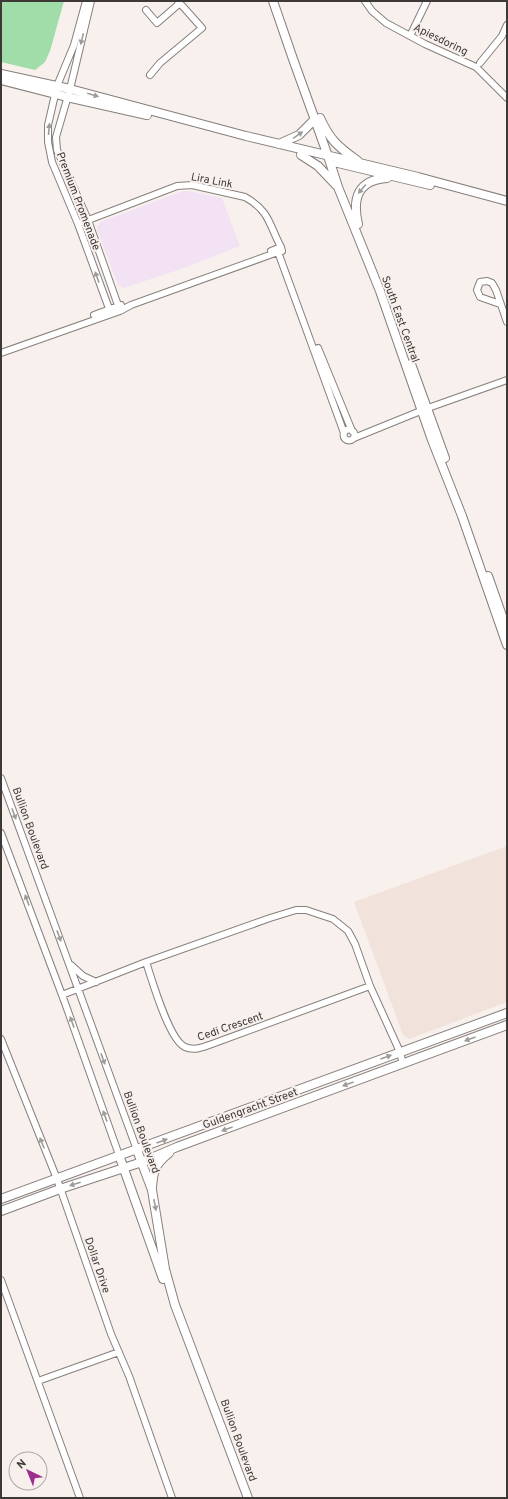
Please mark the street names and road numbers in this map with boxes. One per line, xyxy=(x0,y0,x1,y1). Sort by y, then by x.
street label: Apiesdoring xyxy=(411,21,470,59)
street label: Premium Promenade xyxy=(53,150,103,253)
street label: Lira Link xyxy=(190,170,234,192)
street label: South East Central xyxy=(378,274,422,365)
street label: Bullion Boulevard xyxy=(9,785,51,871)
street label: Cedi Crescent xyxy=(196,1009,265,1045)
street label: Guldengracht Street xyxy=(201,1085,300,1133)
street label: Bullion Boulevard xyxy=(120,1089,162,1175)
street label: Dollar Drive xyxy=(81,1236,113,1295)
street label: Bullion Boulevard xyxy=(217,1397,259,1483)

